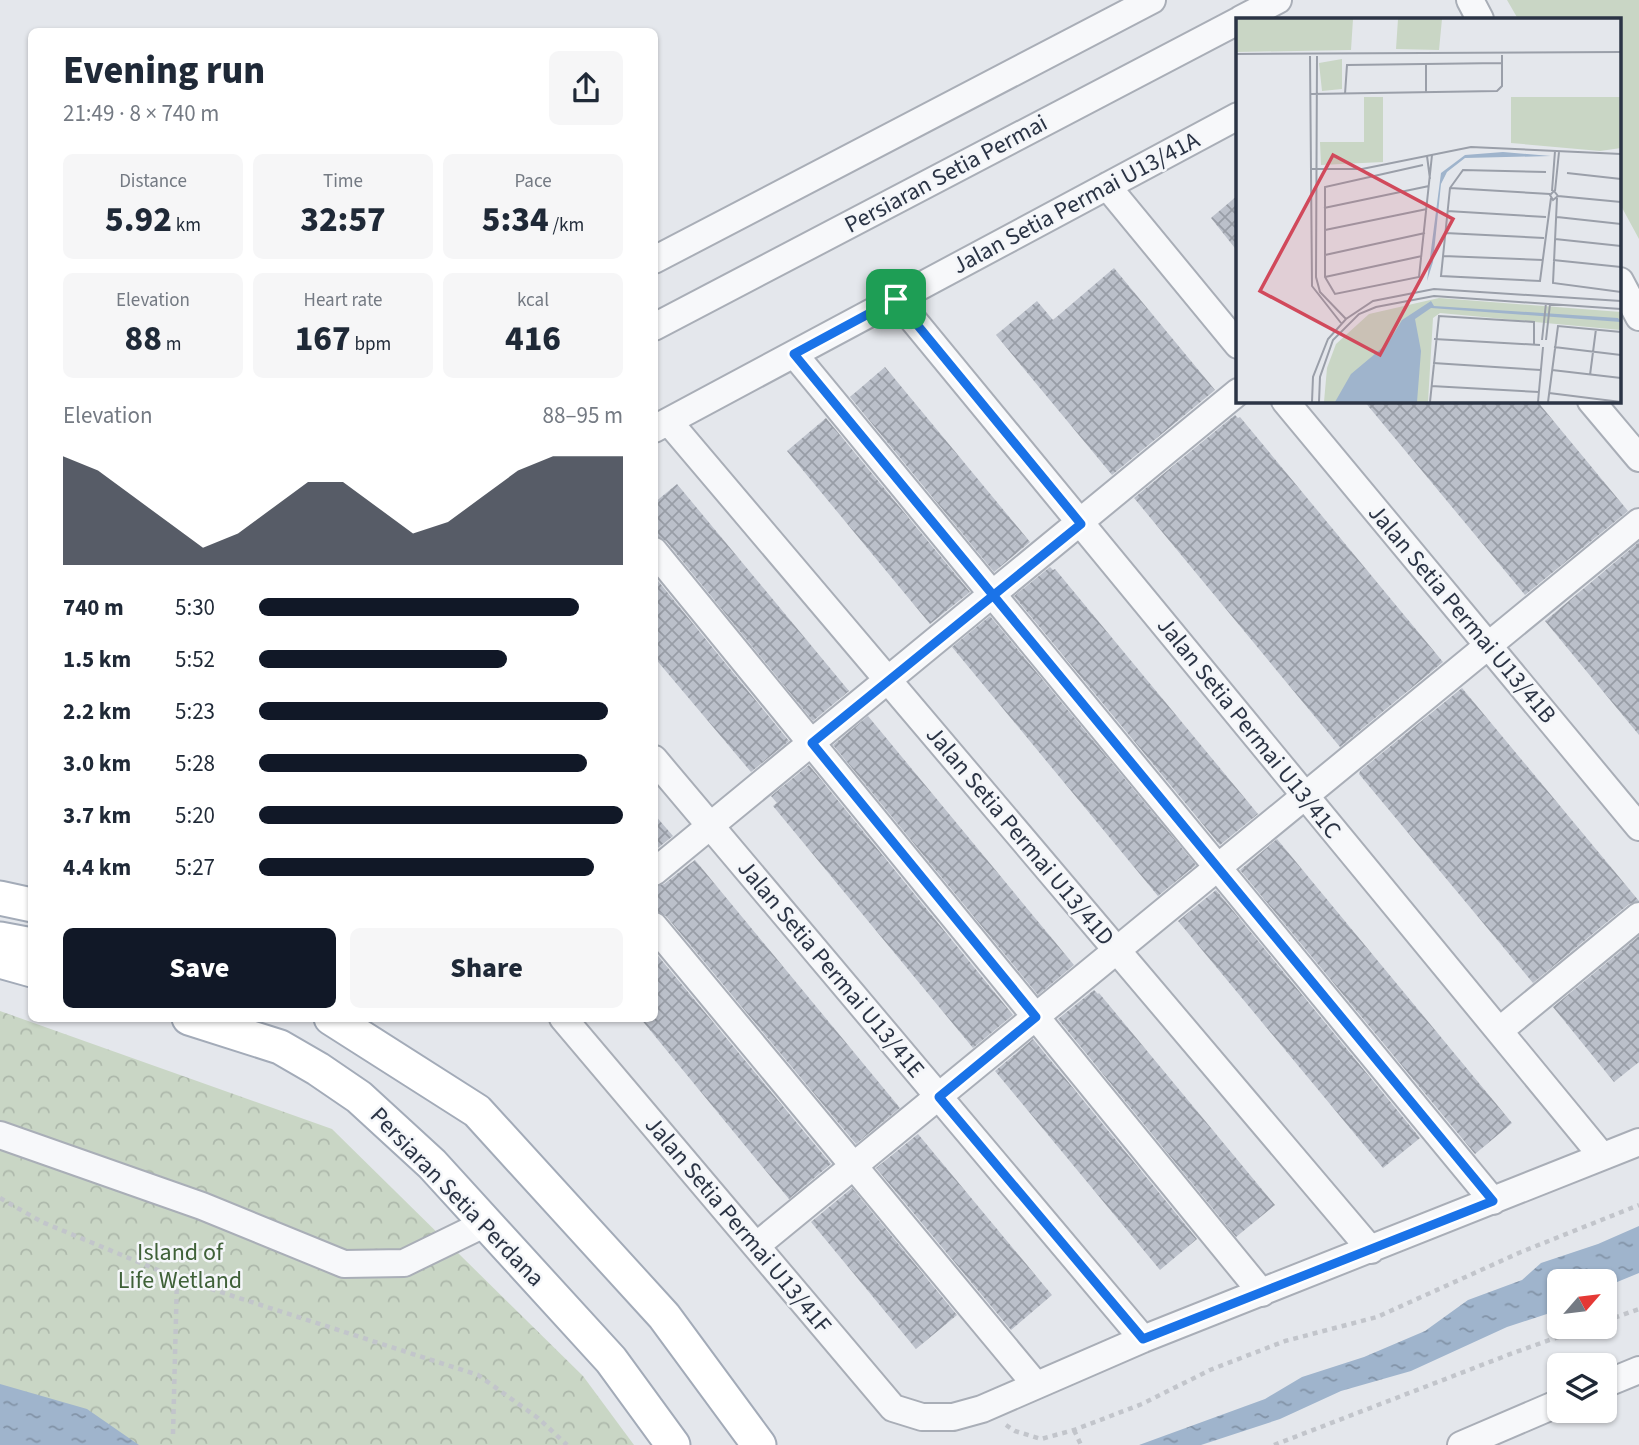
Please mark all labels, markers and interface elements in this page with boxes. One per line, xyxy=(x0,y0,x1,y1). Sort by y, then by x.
inset map xyxy=(1236,18,1622,402)
text: Evening run xyxy=(63,44,265,98)
button: share xyxy=(549,51,623,125)
text: 21:49 · 8 × 740 m xyxy=(63,97,219,130)
street label: Persiaran Setia Permai xyxy=(838,106,1054,242)
street label: Jalan Setia Permai U13/41A xyxy=(946,123,1206,283)
text: Distance xyxy=(119,168,187,195)
text: Time xyxy=(323,168,363,195)
text: Pace xyxy=(514,168,552,195)
text: 5.92 xyxy=(105,195,172,245)
text: 32:57 xyxy=(300,195,386,245)
text: 5:34 xyxy=(482,195,549,245)
text: km xyxy=(172,212,201,239)
text: /km xyxy=(549,212,584,239)
pin xyxy=(866,269,926,329)
icon: arrive xyxy=(877,280,915,318)
text: Elevation xyxy=(116,287,190,314)
text: Heart rate xyxy=(304,287,383,314)
text: kcal xyxy=(517,287,549,314)
text: 88 xyxy=(125,314,162,364)
text: 167 xyxy=(295,314,351,364)
text: 416 xyxy=(505,314,561,364)
text: m xyxy=(162,331,181,358)
text: bpm xyxy=(351,331,391,358)
text: Elevation xyxy=(63,399,153,432)
text: 88–95 m xyxy=(543,399,623,432)
street label: Jalan Setia Permai U13/41B xyxy=(1360,497,1564,731)
text: 740 m xyxy=(63,591,124,624)
text: 5:30 xyxy=(175,591,215,624)
street label: Jalan Setia Permai U13/41C xyxy=(1148,610,1350,846)
text: 1.5 km xyxy=(63,643,131,676)
text: 5:52 xyxy=(175,643,215,676)
text: 2.2 km xyxy=(63,695,131,728)
text: 5:23 xyxy=(175,695,215,728)
street label: Jalan Setia Permai U13/41D xyxy=(917,718,1123,954)
text: 3.0 km xyxy=(63,747,131,780)
text: 5:28 xyxy=(175,747,215,780)
text: 3.7 km xyxy=(63,799,131,832)
text: 5:20 xyxy=(175,799,215,832)
text: 4.4 km xyxy=(63,851,131,884)
text: 5:27 xyxy=(175,851,215,884)
street label: Jalan Setia Permai U13/41E xyxy=(729,852,933,1086)
button: Save xyxy=(63,928,336,1008)
button: Share xyxy=(350,928,623,1008)
street label: Persiaran Setia Perdana xyxy=(362,1099,552,1295)
street label: Jalan Setia Permai U13/41F xyxy=(636,1109,840,1341)
park label: Island of Life Wetland xyxy=(118,1235,242,1298)
north arrow xyxy=(1547,1269,1617,1339)
map controls xyxy=(1547,1269,1617,1423)
button: layers xyxy=(1547,1353,1617,1423)

